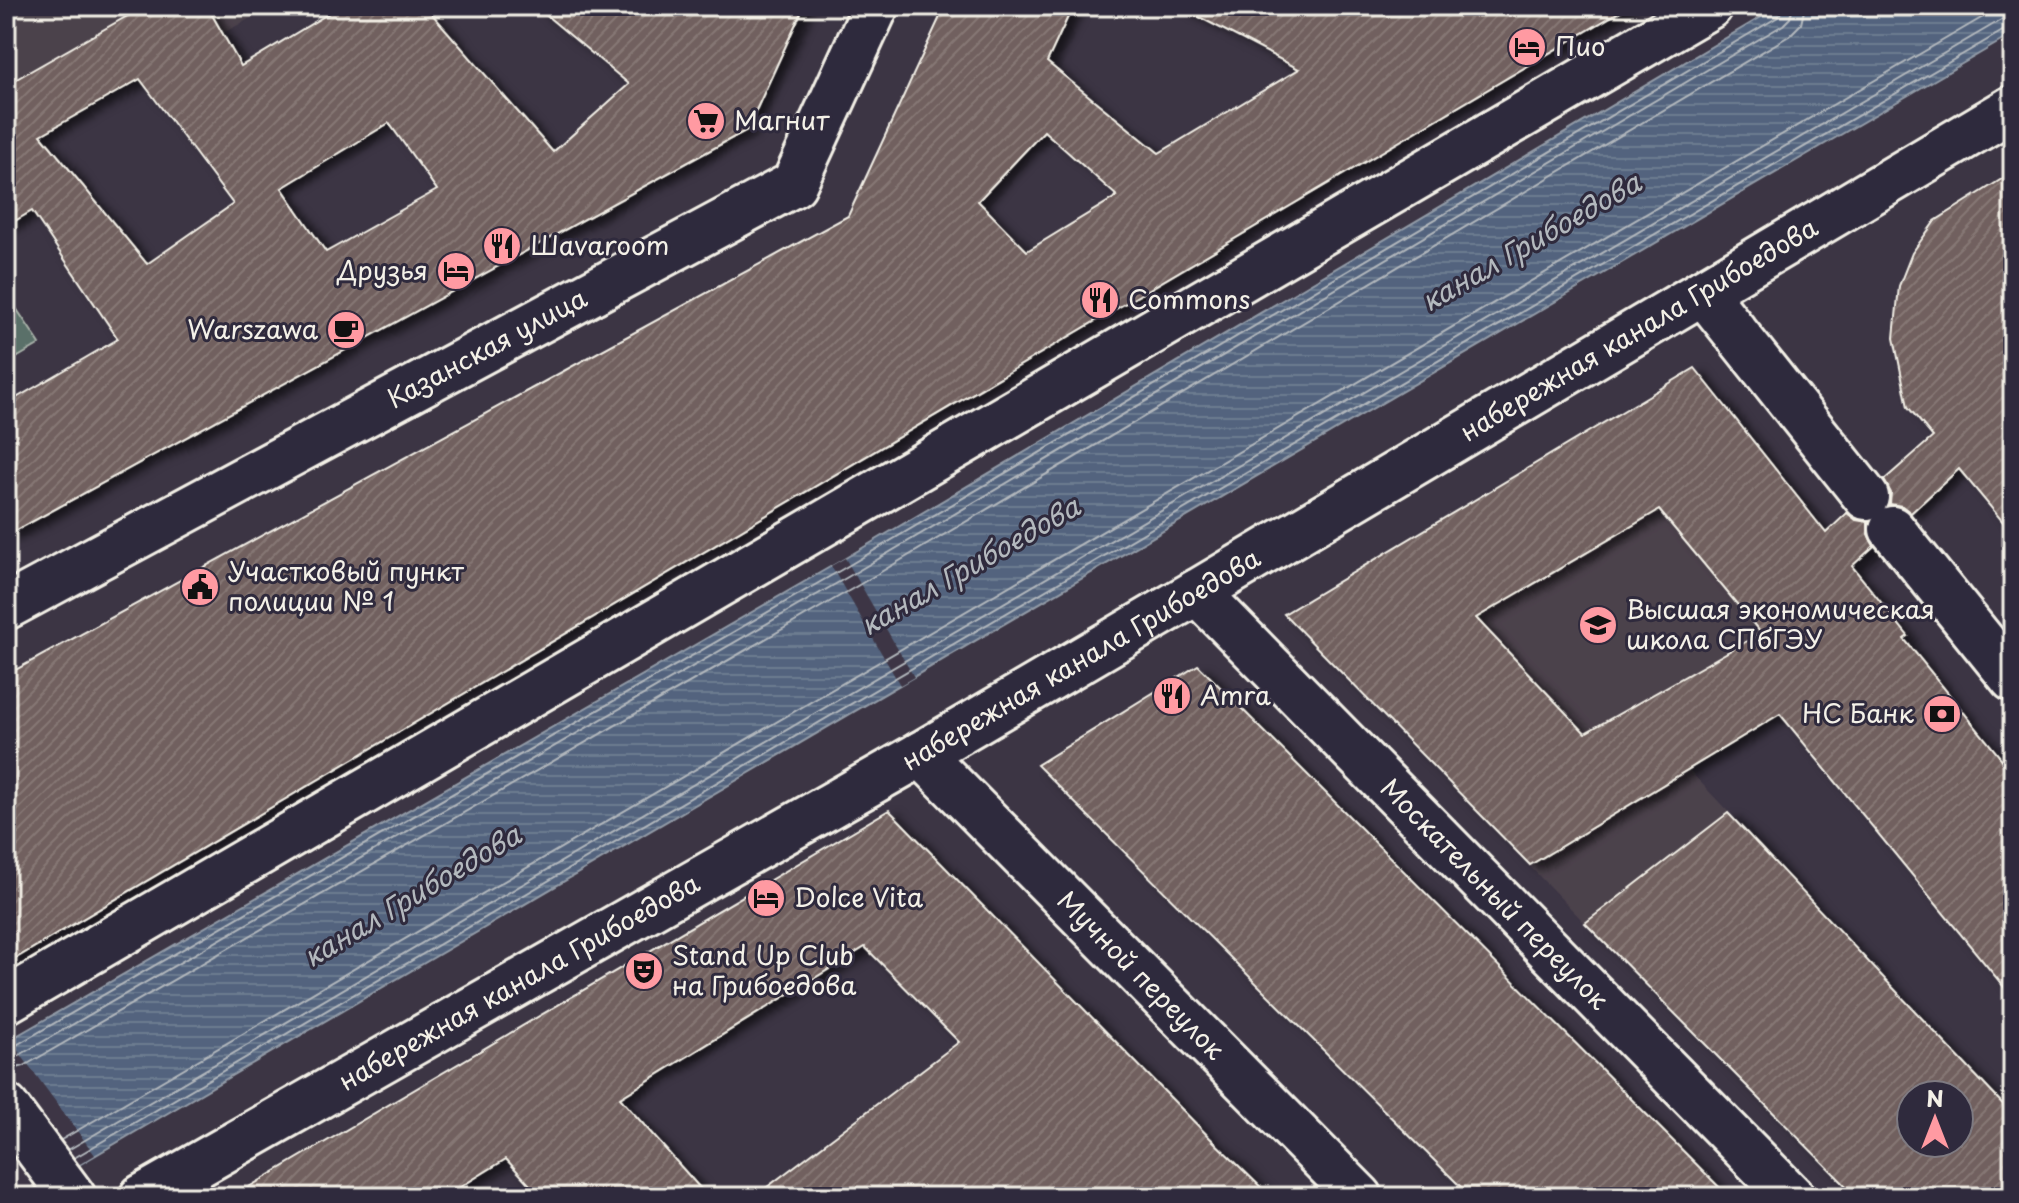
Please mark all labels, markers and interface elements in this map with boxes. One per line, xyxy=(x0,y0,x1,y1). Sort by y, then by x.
hotel icon: Пио xyxy=(1506,26,1548,68)
place label: Пио xyxy=(1555,26,1606,65)
supermarket icon: Магнит xyxy=(685,100,727,142)
place label: Магнит xyxy=(734,100,830,139)
water label: канал Грибоедова xyxy=(1412,160,1649,321)
street label: набережная канала Грибоедова xyxy=(1452,207,1825,450)
restaurant icon: Шavaroom xyxy=(481,225,523,267)
place label: Шavaroom xyxy=(530,225,669,264)
place label: Друзья xyxy=(336,250,428,289)
hotel icon: Друзья xyxy=(435,250,477,292)
street label: Казанская улица xyxy=(379,277,594,417)
restaurant icon: Commons xyxy=(1079,279,1121,321)
place label: Commons xyxy=(1128,279,1250,318)
place label: Warszawa xyxy=(187,309,319,348)
cafe icon: Warszawa xyxy=(325,309,367,351)
water label: канал Грибоедова xyxy=(851,484,1088,645)
street label: набережная канала Грибоедова xyxy=(894,537,1268,779)
place label: Участковый пункт полиции № 1 xyxy=(228,551,464,620)
public building icon: Участковый пункт полиции № 1 xyxy=(179,566,221,608)
place label: Высшая экономическая школа СПбГЭУ xyxy=(1626,589,1935,658)
school or university icon: Высшая экономическая школа СПбГЭУ xyxy=(1577,604,1619,646)
restaurant icon: Amra xyxy=(1151,675,1193,717)
place label: Amra xyxy=(1200,675,1271,714)
place label: НС Банк xyxy=(1802,693,1915,732)
bank icon: НС Банк xyxy=(1921,693,1963,735)
street label: Москательный переулок xyxy=(1372,769,1619,1018)
water label: канал Грибоедова xyxy=(294,812,529,977)
street label: набережная канала Грибоедова xyxy=(331,862,707,1099)
hotel icon: Dolce Vita xyxy=(745,877,787,919)
place label: Dolce Vita xyxy=(794,877,924,916)
street label: Мучной переулок xyxy=(1049,881,1235,1068)
place label: Stand Up Club на Грибоедова xyxy=(672,935,857,1004)
theatre icon: Stand Up Club на Грибоедова xyxy=(623,950,665,992)
north arrow xyxy=(1895,1079,1975,1159)
text: N xyxy=(1926,1081,1944,1114)

